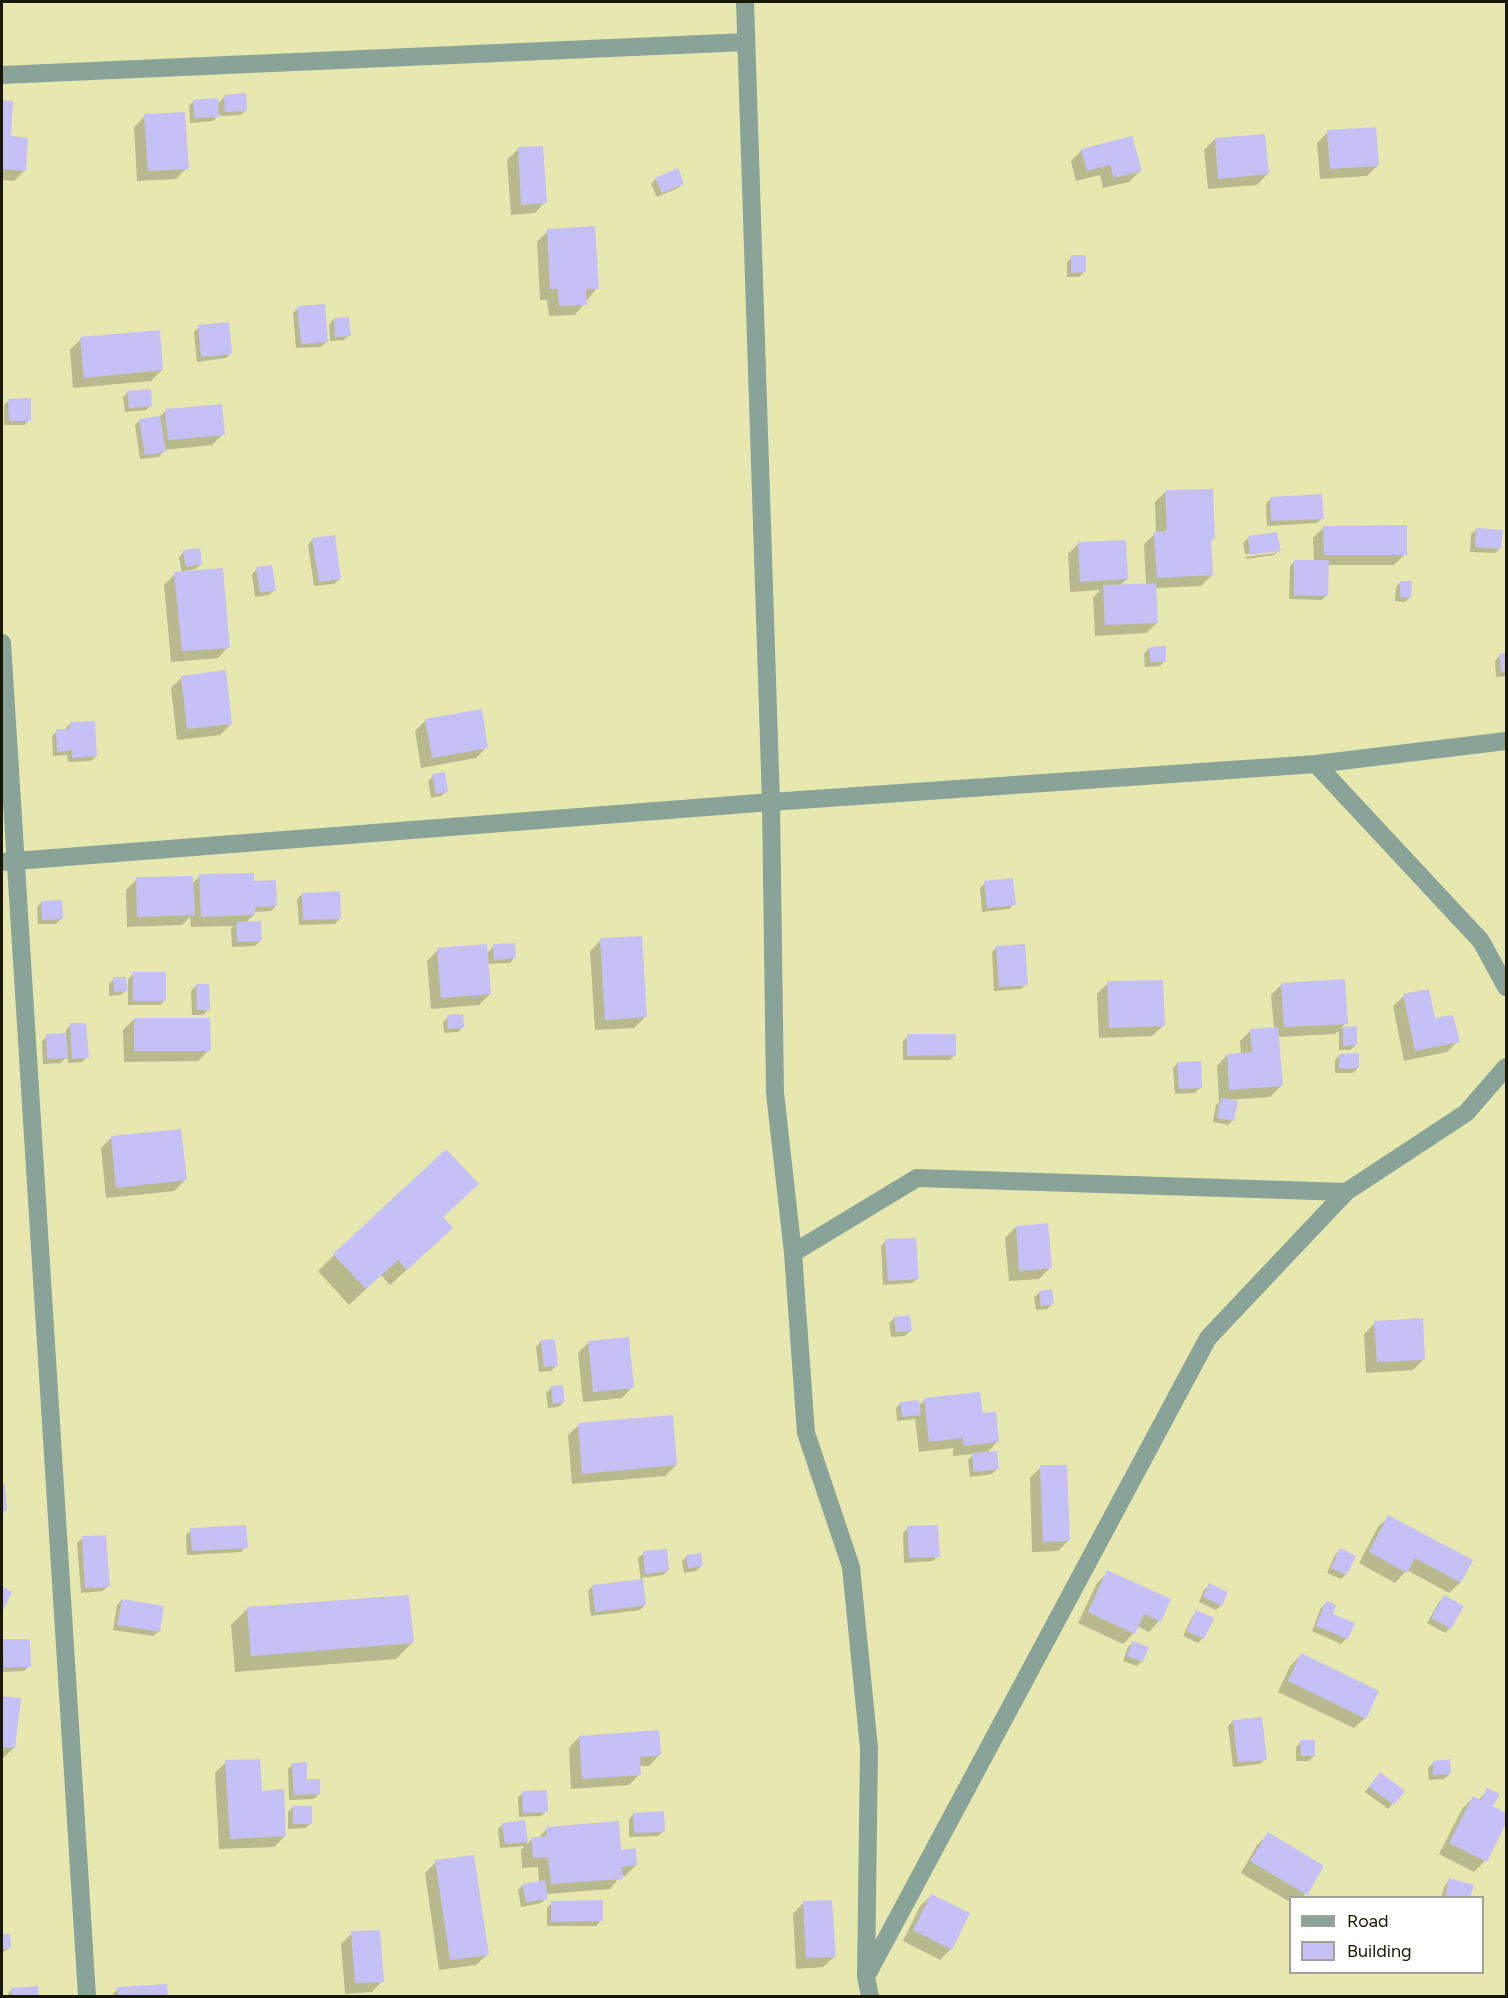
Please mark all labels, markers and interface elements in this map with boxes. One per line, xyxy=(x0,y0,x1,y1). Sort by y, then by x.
legend xyxy=(1289,1896,1484,1974)
text: Road xyxy=(1347,1910,1388,1932)
text: Building xyxy=(1347,1940,1412,1962)

